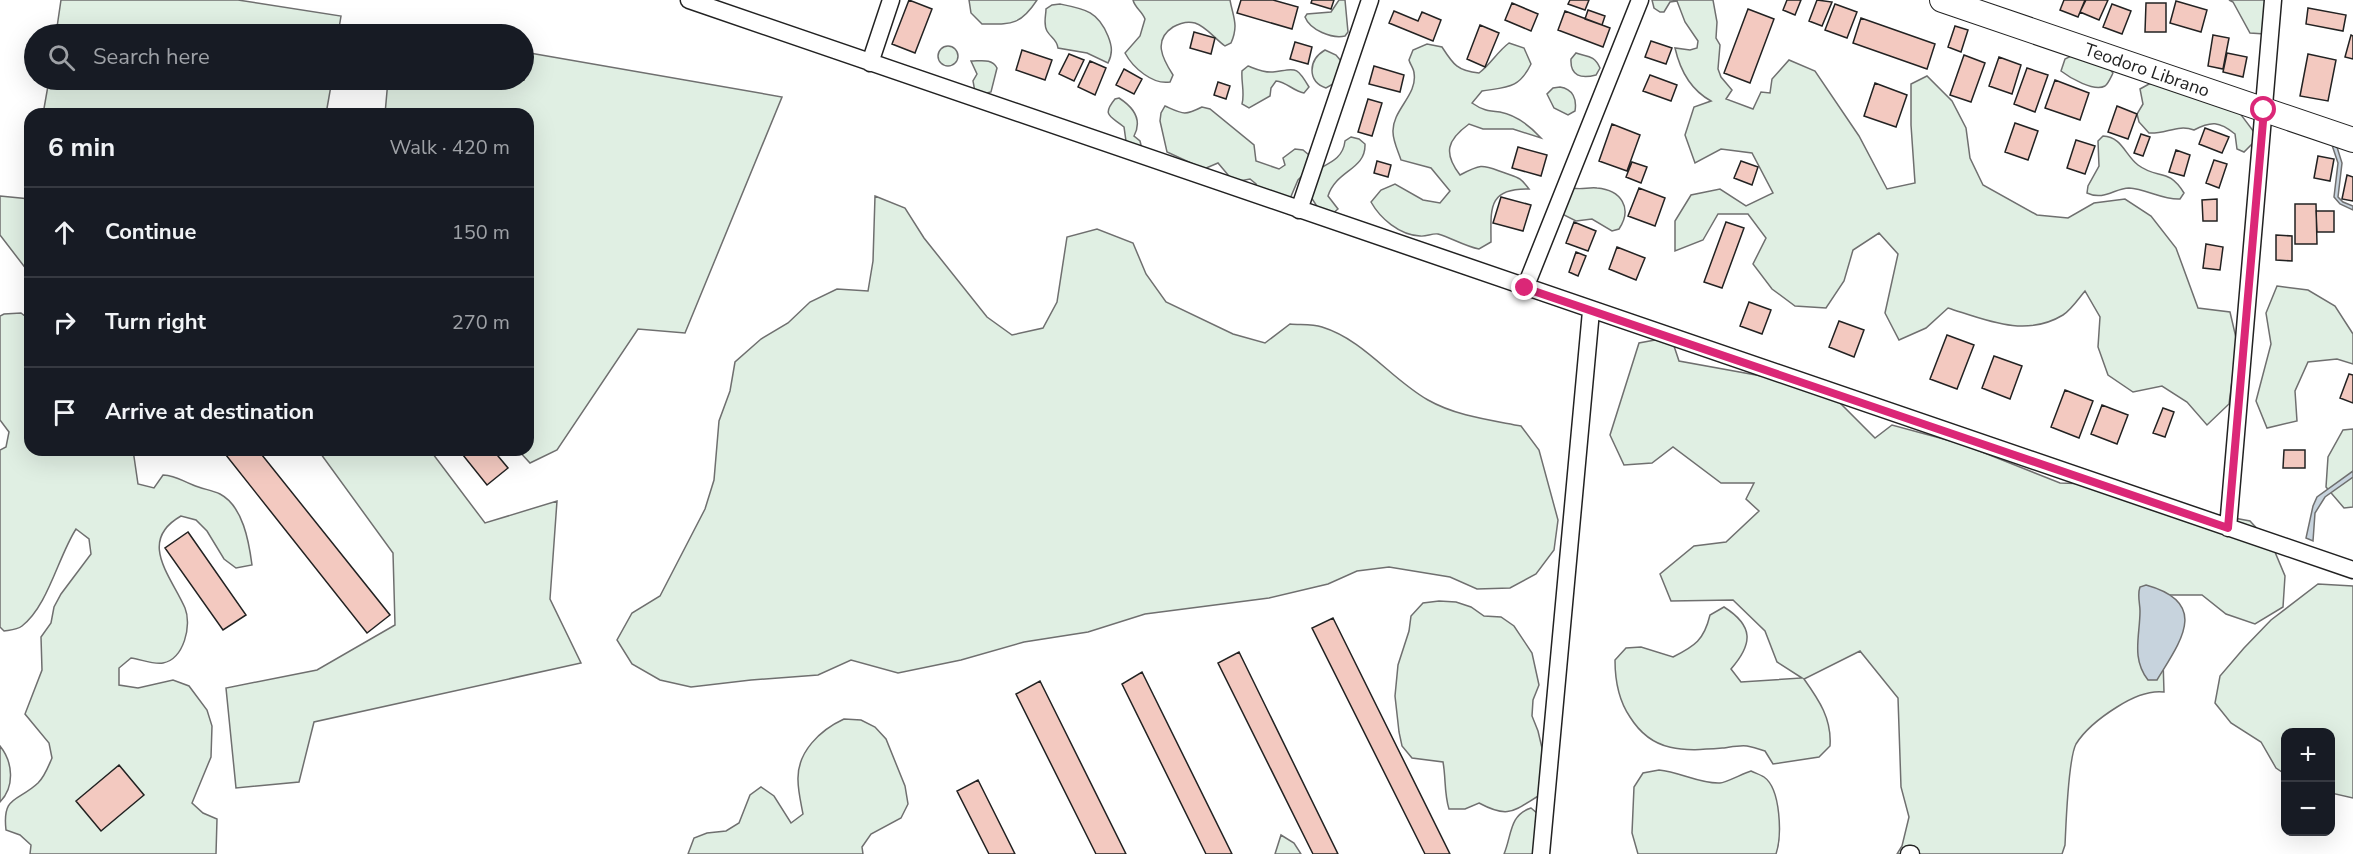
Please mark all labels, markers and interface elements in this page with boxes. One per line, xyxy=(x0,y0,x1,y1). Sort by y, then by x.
search box xyxy=(24,24,534,90)
street label: Teodoro Librano xyxy=(2081,37,2213,103)
icon: search xyxy=(45,41,78,74)
text: Search here xyxy=(93,42,210,72)
route start xyxy=(2250,96,2276,122)
text: 6 min xyxy=(48,130,115,165)
text: Walk · 420 m xyxy=(390,134,510,161)
icon: ahead xyxy=(48,216,81,249)
text: Continue xyxy=(105,217,196,247)
text: 150 m xyxy=(452,219,510,246)
route end xyxy=(1511,274,1537,300)
icon: right xyxy=(48,306,81,339)
text: Turn right xyxy=(105,307,206,337)
text: 270 m xyxy=(452,309,510,336)
icon: arrive xyxy=(48,396,81,429)
text: Arrive at destination xyxy=(105,397,314,427)
map controls xyxy=(2281,728,2335,836)
button: + xyxy=(2281,728,2335,782)
button: − xyxy=(2281,782,2335,836)

